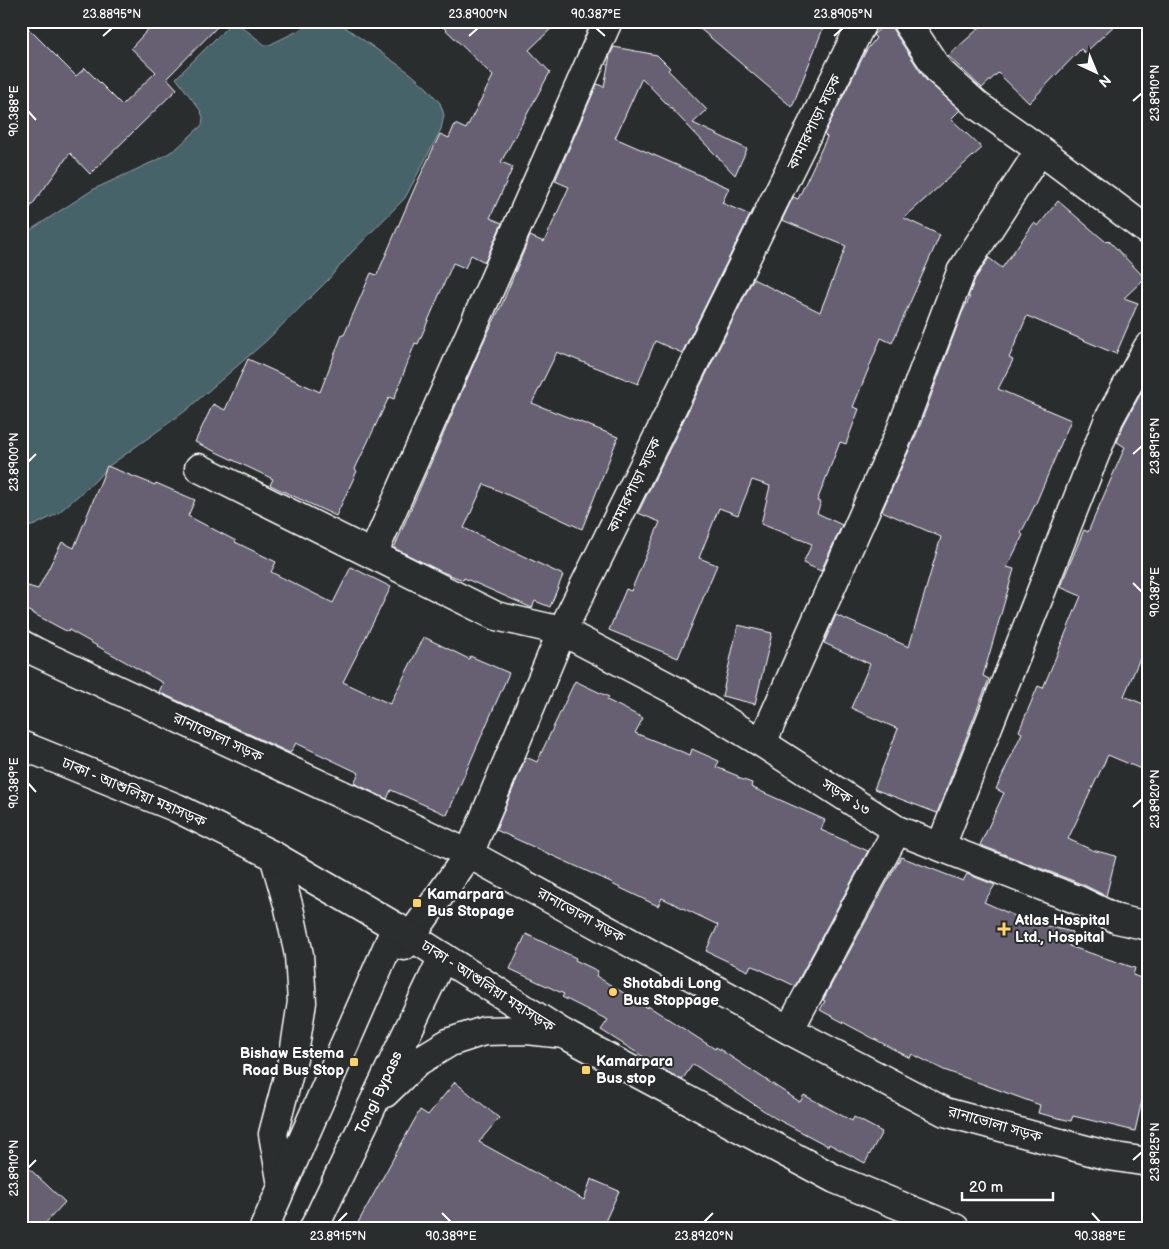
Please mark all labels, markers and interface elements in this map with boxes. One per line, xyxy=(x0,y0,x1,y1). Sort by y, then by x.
text: 23.8895°N xyxy=(83,7,141,22)
text: 23.8900°N xyxy=(448,7,508,22)
text: 90.387°E xyxy=(571,7,621,22)
text: 23.8905°N xyxy=(814,7,872,22)
north arrow xyxy=(1072,48,1122,98)
text: 23.8910°N xyxy=(1148,65,1163,121)
street label: কামারপাড়া সড়ক xyxy=(783,71,846,174)
text: N xyxy=(1095,71,1114,91)
text: 90.388°E xyxy=(7,85,22,137)
text: 23.8915°N xyxy=(1148,418,1163,474)
text: 23.8900°N xyxy=(7,432,22,492)
street label: কামারপাড়া সড়ক xyxy=(603,434,666,537)
text: 90.387°E xyxy=(1148,567,1163,617)
street label: রানাভোলা সড়ক xyxy=(169,708,267,767)
street label: ঢাকা - আশুলিয়া মহাসড়ক xyxy=(58,753,210,832)
text: 90.389°E xyxy=(7,757,22,809)
text: 23.8920°N xyxy=(1148,769,1163,829)
street label: সড়ক ১৩ xyxy=(817,774,874,820)
street label: রানাভোলা সড়ক xyxy=(533,883,629,948)
place label: Kamarpara Bus Stopage xyxy=(427,885,515,921)
marker: Kamarpara Bus Stopage xyxy=(411,897,423,909)
place label: Atlas Hospital Ltd., Hospital xyxy=(1014,911,1110,947)
marker: Atlas Hospital Ltd., Hospital xyxy=(997,922,1011,936)
street label: ঢাকা - আশুলিয়া মহাসড়ক xyxy=(417,936,559,1037)
place label: Shotabdi Long Bus Stoppage xyxy=(623,974,721,1010)
marker: Shotabdi Long Bus Stoppage xyxy=(607,986,619,998)
place label: Bishaw Estema Road Bus Stop xyxy=(240,1044,344,1080)
street label: Tongi Bypass xyxy=(351,1048,407,1137)
place label: Kamarpara Bus stop xyxy=(596,1052,673,1088)
marker: Bishaw Estema Road Bus Stop xyxy=(348,1056,360,1068)
marker: Kamarpara Bus stop xyxy=(580,1064,592,1076)
street label: রানাভোলা সড়ক xyxy=(945,1102,1045,1147)
text: 23.8925°N xyxy=(1148,1123,1163,1181)
text: 23.8910°N xyxy=(7,1140,22,1196)
scale bar xyxy=(962,1169,1053,1201)
text: 20 m xyxy=(969,1178,1003,1197)
text: 23.8915°N xyxy=(310,1229,366,1244)
text: 90.389°E xyxy=(425,1229,477,1244)
text: 23.8920°N xyxy=(674,1229,734,1244)
text: 90.388°E xyxy=(1074,1229,1126,1244)

